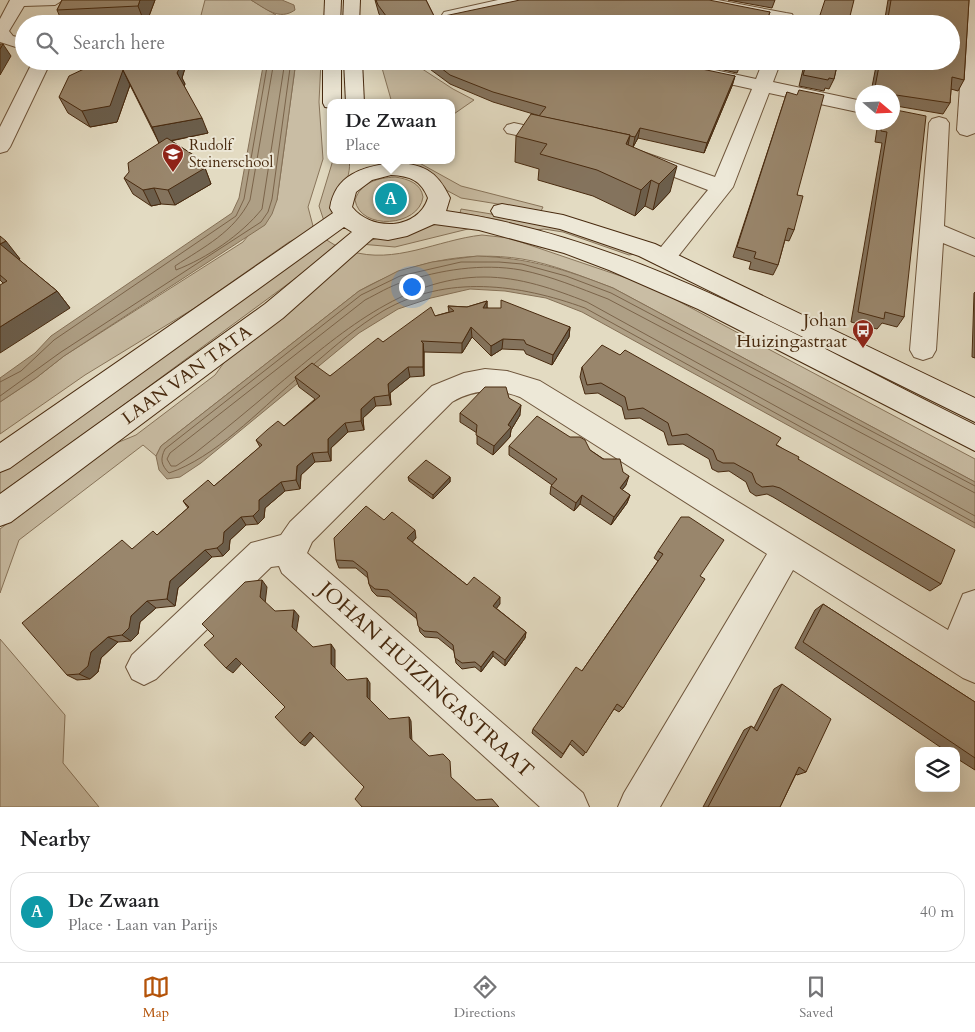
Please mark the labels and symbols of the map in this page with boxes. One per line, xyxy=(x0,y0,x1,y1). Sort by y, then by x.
north arrow xyxy=(855,85,900,130)
place label: Rudolf Steinerschool xyxy=(189,135,273,172)
school or university icon: Rudolf Steinerschool xyxy=(161,142,185,173)
pin: A xyxy=(375,180,407,218)
your location xyxy=(399,274,425,300)
place label: Johan Huizingastraat xyxy=(736,308,848,354)
bus stop icon: Johan Huizingastraat xyxy=(851,318,875,349)
street label: LAAN VAN TATA xyxy=(117,319,257,431)
street label: JOHAN HUIZINGASTRAAT xyxy=(310,573,540,785)

